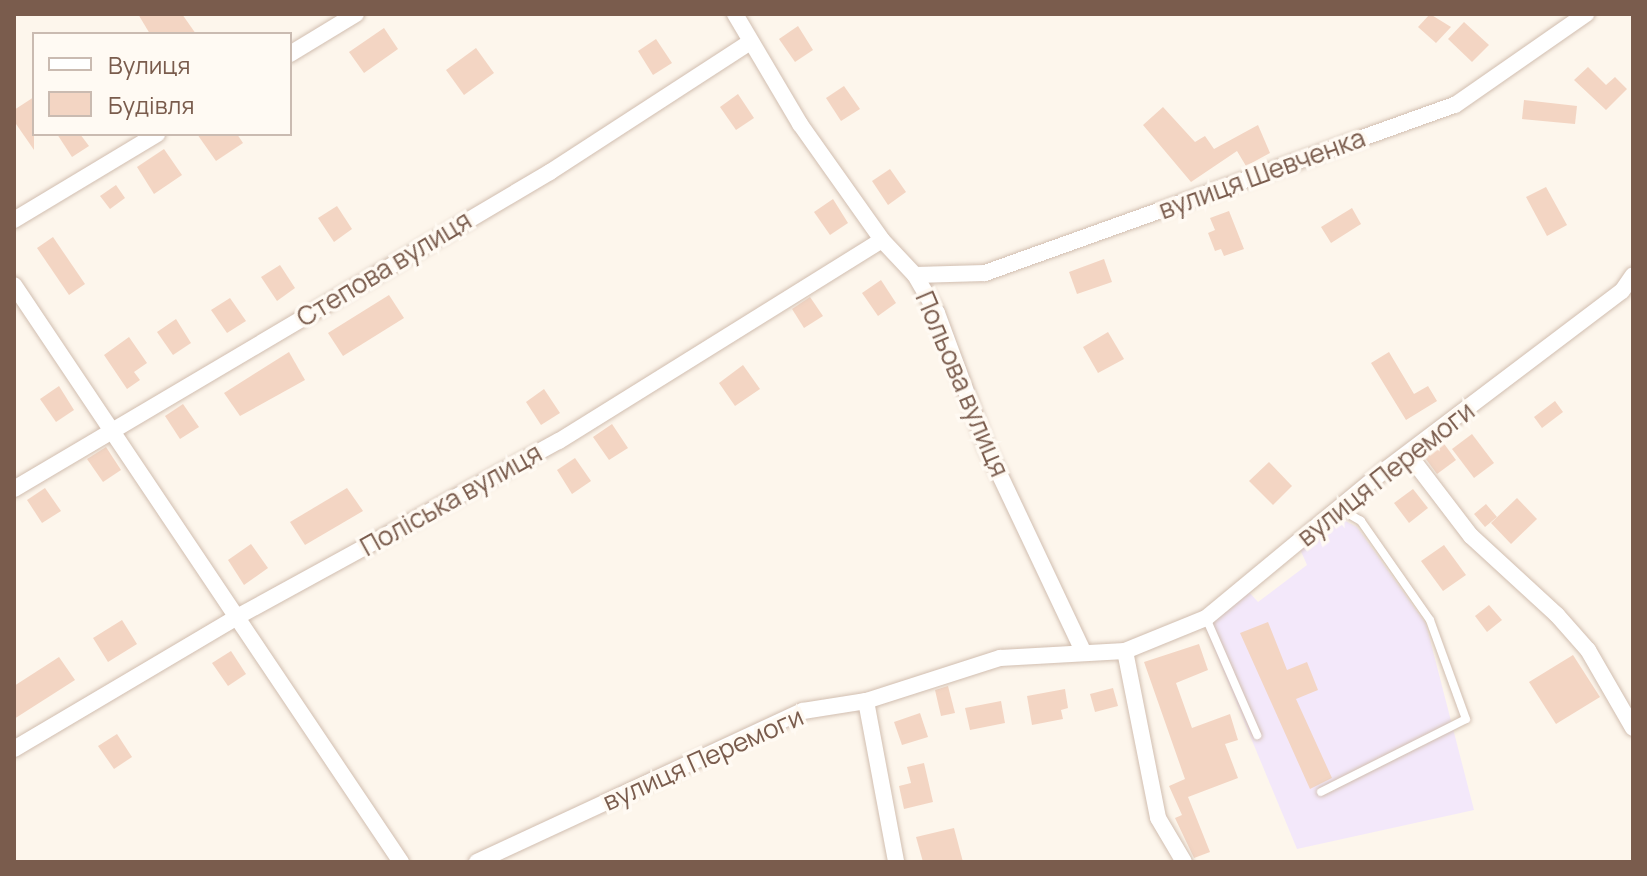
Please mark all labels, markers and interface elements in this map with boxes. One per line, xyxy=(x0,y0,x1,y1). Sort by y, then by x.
legend xyxy=(32,32,292,136)
text: Вулиця xyxy=(108,48,190,81)
text: Будівля xyxy=(108,88,195,121)
street label: вулиця Шевченка xyxy=(1155,122,1369,226)
street label: Степова вулиця xyxy=(291,205,477,333)
street label: Польова вулиця xyxy=(909,287,1015,481)
street label: вулиця Перемоги xyxy=(1291,395,1481,553)
street label: Поліська вулиця xyxy=(355,437,547,563)
street label: вулиця Перемоги xyxy=(598,701,808,817)

